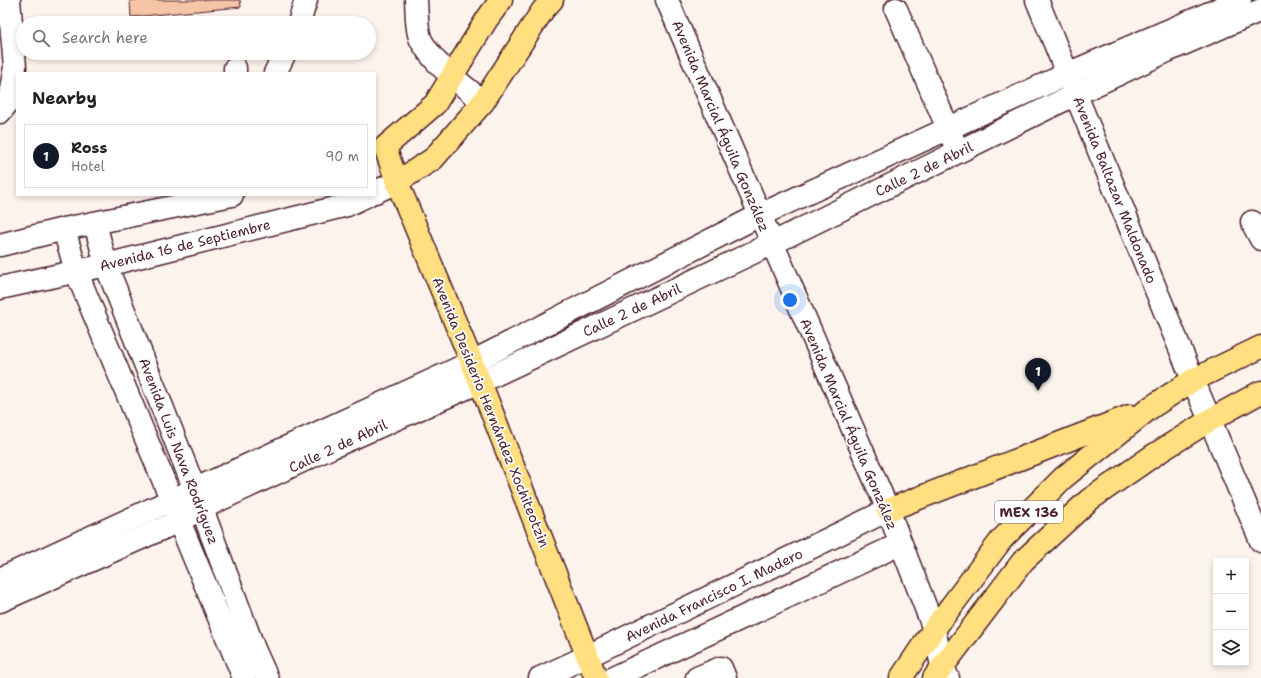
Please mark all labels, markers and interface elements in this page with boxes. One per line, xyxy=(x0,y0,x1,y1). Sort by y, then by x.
search box xyxy=(16,16,376,60)
street label: Avenida Marcial Águila González xyxy=(668,18,774,234)
icon: search xyxy=(30,27,52,49)
text: Search here xyxy=(62,28,148,48)
text: Nearby xyxy=(32,87,97,109)
street label: Avenida Baltazar Maldonado xyxy=(1069,94,1161,286)
street label: Calle 2 de Abril xyxy=(872,137,977,200)
text: Ross xyxy=(71,138,107,158)
text: 1 xyxy=(43,148,49,165)
text: 90 m xyxy=(325,148,359,165)
text: Hotel xyxy=(71,158,105,175)
street label: Avenida 16 de Septiembre xyxy=(98,215,272,275)
street label: Avenida Desiderio Hernández Xochiteotzin xyxy=(428,274,554,550)
street label: Calle 2 de Abril xyxy=(580,279,685,341)
your location xyxy=(780,290,800,310)
street label: Avenida Marcial Águila González xyxy=(796,316,902,532)
street label: Avenida Luis Nava Rodríguez xyxy=(135,355,223,547)
pin: 1 xyxy=(1025,358,1051,391)
street label: Calle 2 de Abril xyxy=(286,415,391,477)
road number: MEX 136 xyxy=(995,501,1063,523)
street label: Avenida Francisco I. Madero xyxy=(622,544,806,646)
map controls xyxy=(1213,558,1249,666)
button: + xyxy=(1213,558,1249,594)
button: − xyxy=(1213,594,1249,630)
button: layers xyxy=(1213,630,1249,666)

